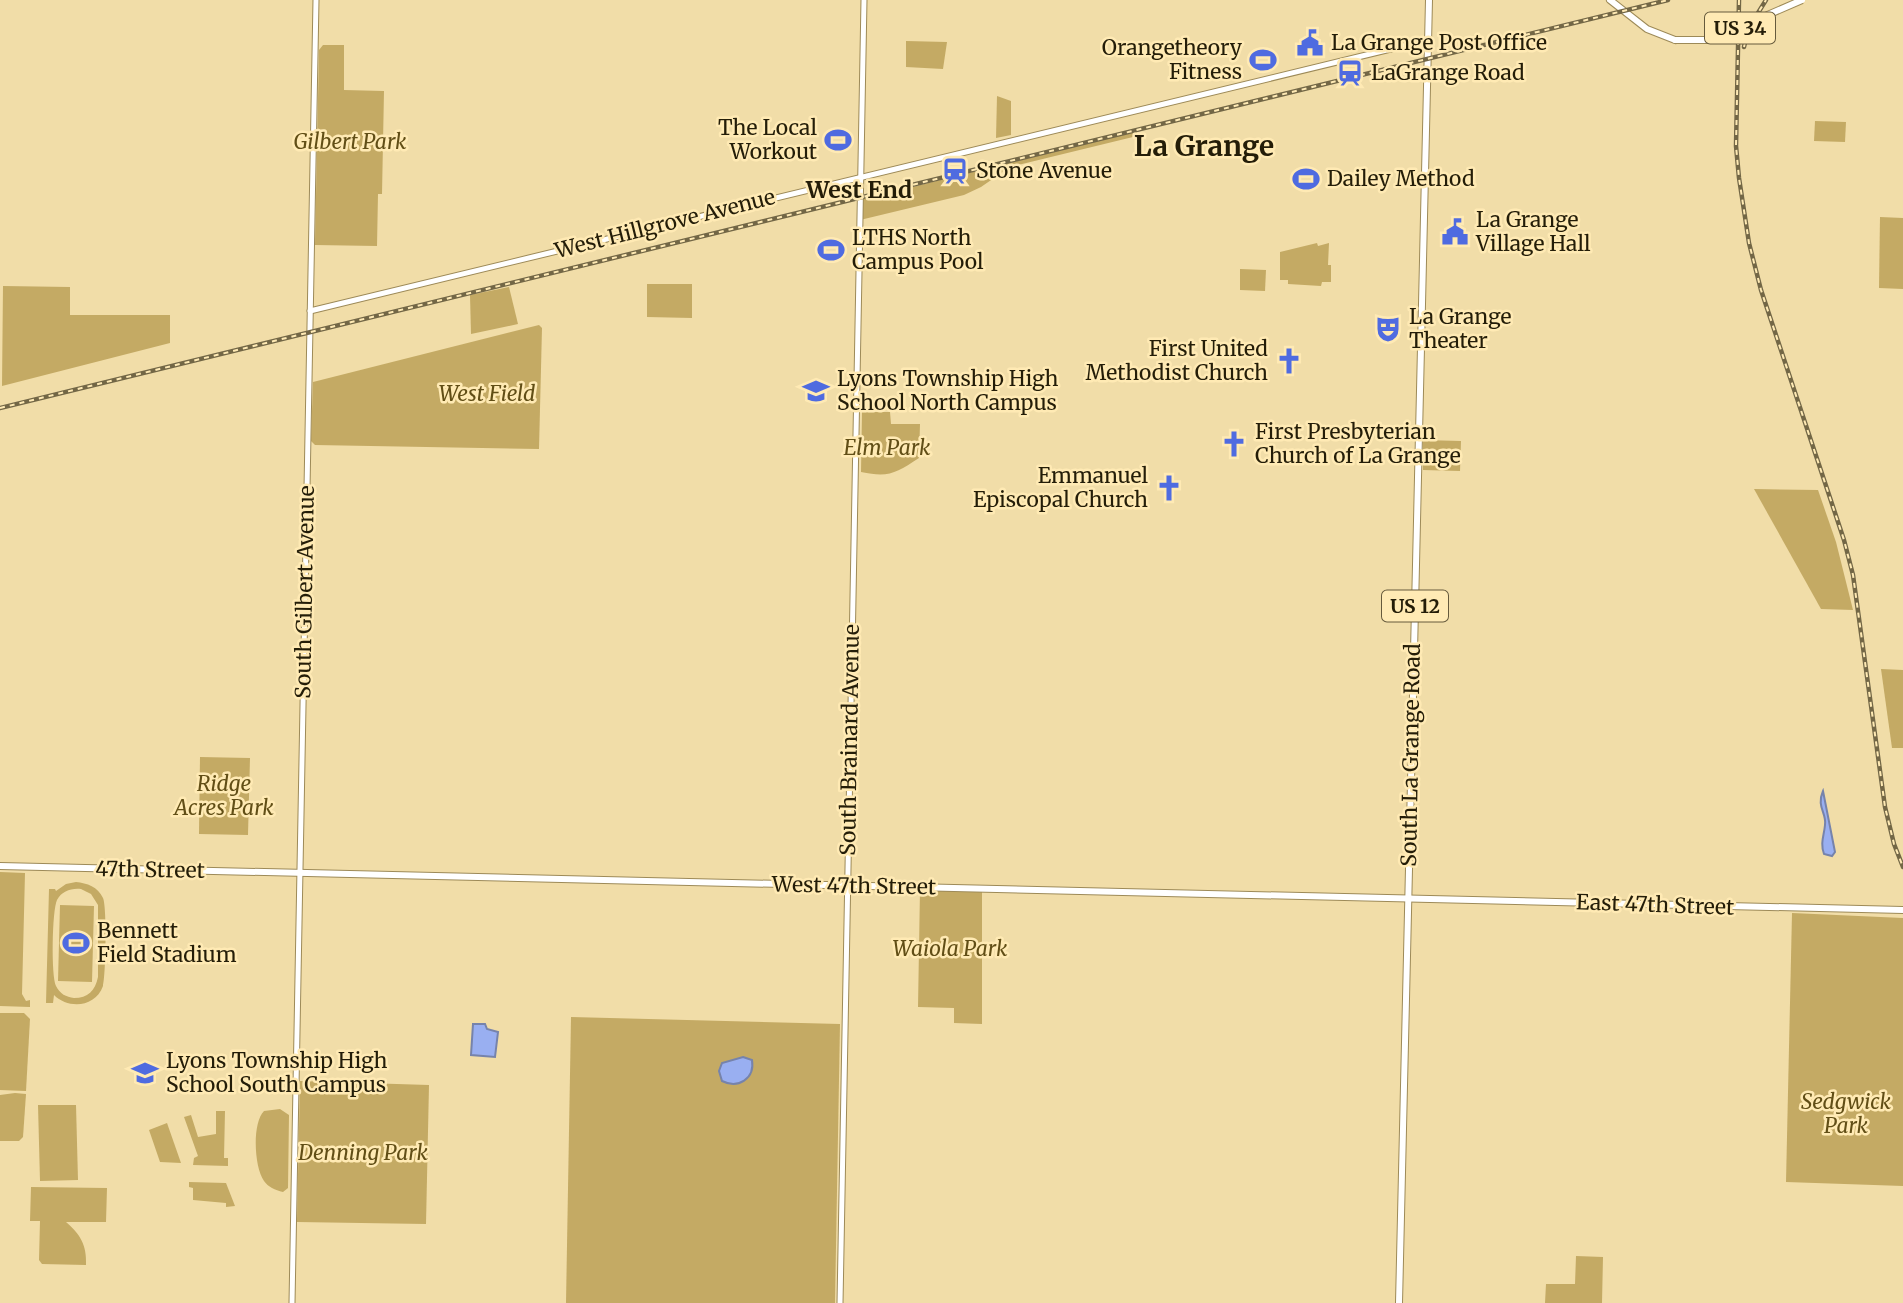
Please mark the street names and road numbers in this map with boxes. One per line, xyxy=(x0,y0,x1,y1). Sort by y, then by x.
road number: US 34 xyxy=(1705,12,1775,44)
street label: West Hillgrove Avenue xyxy=(551,183,778,264)
street label: South Gilbert Avenue xyxy=(289,485,320,699)
road number: US 12 xyxy=(1382,590,1448,622)
street label: South Brainard Avenue xyxy=(834,624,865,856)
street label: South La Grange Road xyxy=(1395,643,1426,867)
street label: 47th Street xyxy=(95,855,205,884)
street label: West 47th Street xyxy=(771,871,936,900)
street label: East 47th Street xyxy=(1575,888,1735,921)

